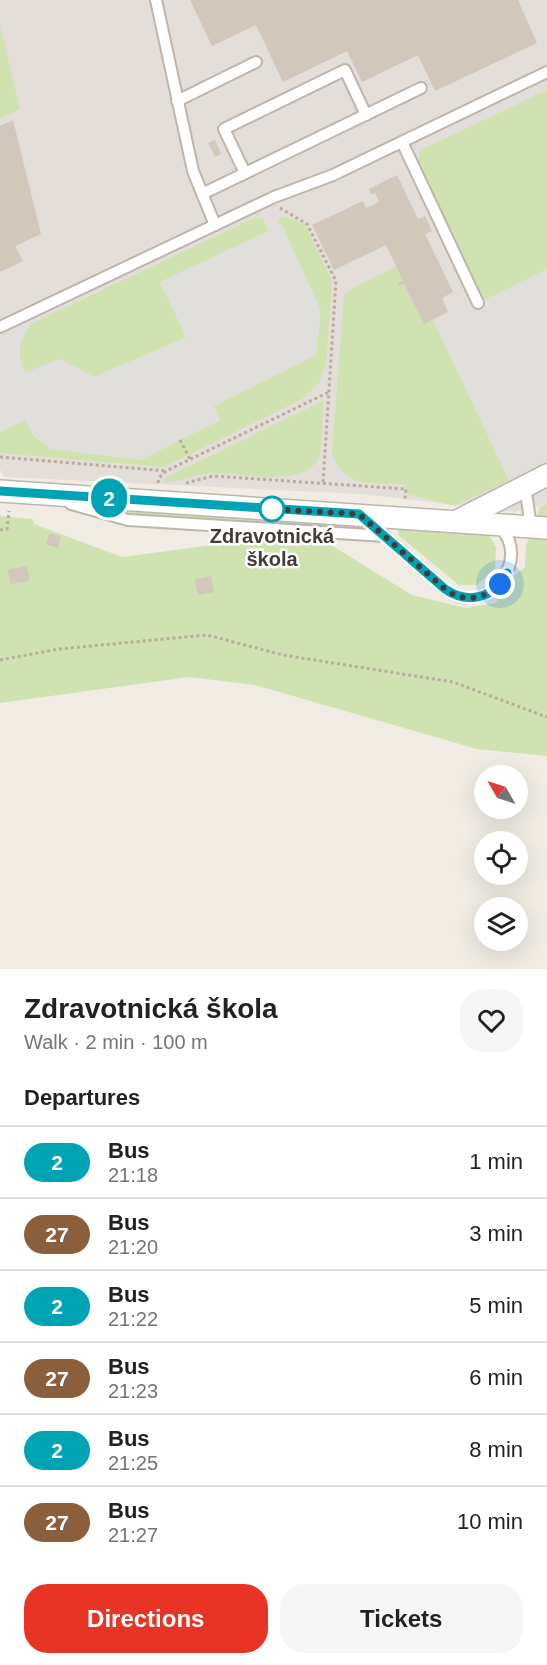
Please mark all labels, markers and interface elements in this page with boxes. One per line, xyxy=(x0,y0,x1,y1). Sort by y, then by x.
line badge: 2 xyxy=(90,478,128,518)
text: 2 xyxy=(103,487,115,510)
marker: Zdravotnická škola xyxy=(259,496,285,522)
place label: Zdravotnická škola xyxy=(210,525,335,570)
your location xyxy=(485,569,515,599)
north arrow xyxy=(474,765,528,819)
map controls xyxy=(474,765,528,951)
button: locate xyxy=(474,831,528,885)
button: layers xyxy=(474,897,528,951)
button: heart xyxy=(460,989,523,1052)
text: Zdravotnická škola xyxy=(24,993,278,1024)
text: Walk · 2 min · 100 m xyxy=(24,1031,208,1053)
text: Departures xyxy=(24,1085,140,1110)
text: Bus xyxy=(108,1138,150,1163)
text: 1 min xyxy=(469,1149,523,1174)
text: 2 xyxy=(51,1151,63,1174)
text: 21:18 xyxy=(108,1164,158,1186)
text: Bus xyxy=(108,1210,150,1235)
text: 3 min xyxy=(469,1221,523,1246)
text: 27 xyxy=(45,1223,69,1246)
text: 21:20 xyxy=(108,1236,158,1258)
text: Bus xyxy=(108,1282,150,1307)
text: 5 min xyxy=(469,1293,523,1318)
text: 2 xyxy=(51,1295,63,1318)
text: 21:22 xyxy=(108,1308,158,1330)
text: Bus xyxy=(108,1354,150,1379)
text: 6 min xyxy=(469,1365,523,1390)
text: 27 xyxy=(45,1367,69,1390)
text: 21:23 xyxy=(108,1380,158,1402)
text: Bus xyxy=(108,1426,150,1451)
text: 8 min xyxy=(469,1437,523,1462)
text: 2 xyxy=(51,1439,63,1462)
text: 21:25 xyxy=(108,1452,158,1474)
text: Bus xyxy=(108,1498,150,1523)
text: 10 min xyxy=(457,1509,523,1534)
text: 27 xyxy=(45,1511,69,1534)
text: 21:27 xyxy=(108,1524,158,1546)
button: Directions xyxy=(24,1584,268,1653)
button: Tickets xyxy=(280,1584,523,1653)

